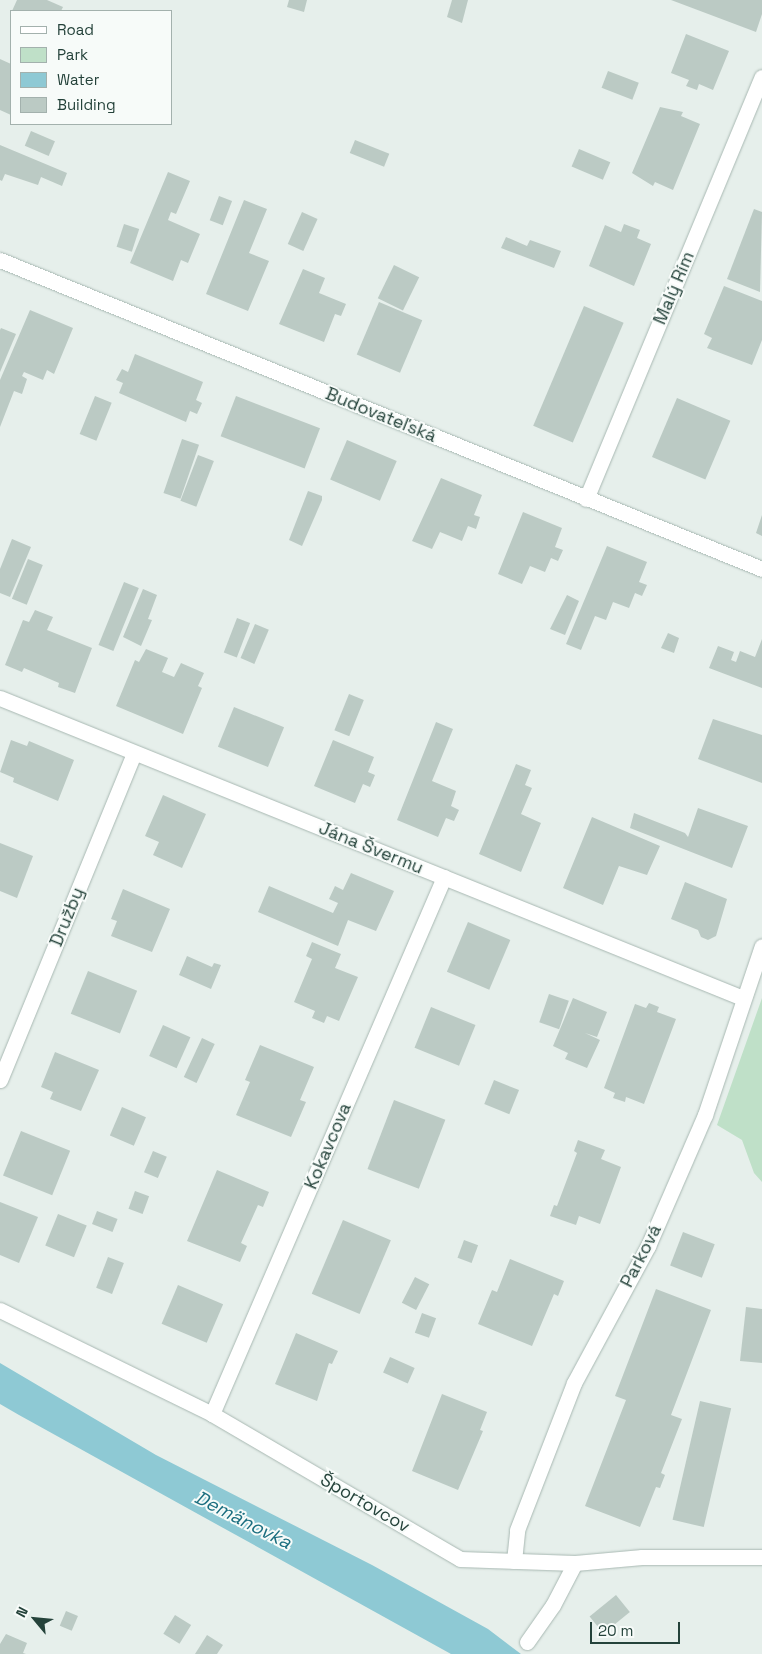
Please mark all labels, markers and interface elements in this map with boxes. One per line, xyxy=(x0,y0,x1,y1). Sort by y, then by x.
legend xyxy=(10,10,172,125)
text: Road xyxy=(57,20,94,39)
text: Park xyxy=(57,45,88,64)
text: Water xyxy=(57,70,99,89)
text: Building xyxy=(57,95,116,114)
street label: Malý Rím xyxy=(649,248,699,328)
street label: Budovateľská xyxy=(322,383,440,447)
street label: Jána Švermu xyxy=(316,817,426,879)
street label: Družby xyxy=(45,884,89,950)
street label: Kokavcova xyxy=(300,1100,356,1192)
street label: Parková xyxy=(616,1221,666,1291)
street label: Športovcov xyxy=(316,1469,414,1537)
water label: Demänovka xyxy=(191,1486,295,1554)
north arrow xyxy=(10,1594,60,1644)
text: N xyxy=(12,1604,32,1620)
scale bar xyxy=(592,1612,682,1644)
text: 20 m xyxy=(598,1621,633,1640)

